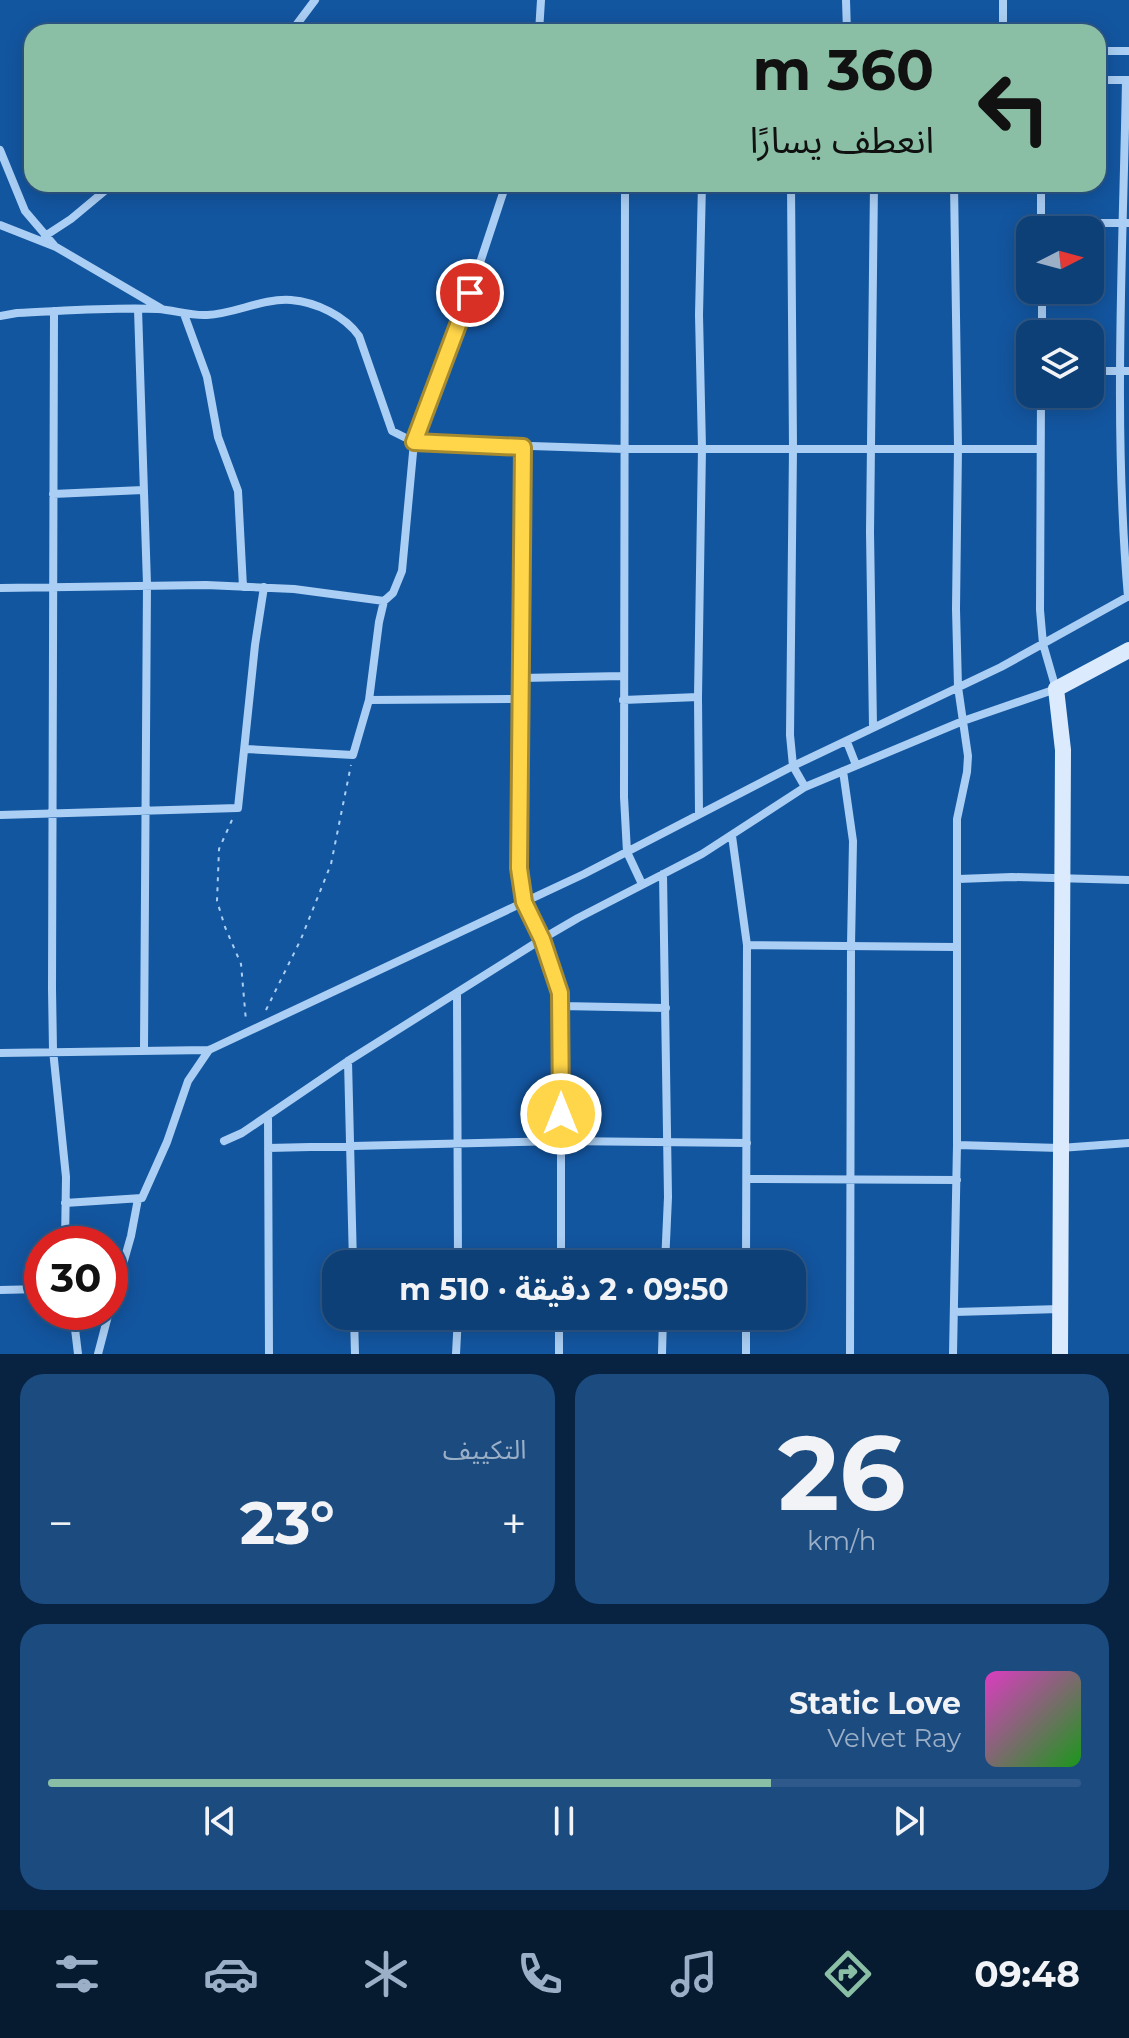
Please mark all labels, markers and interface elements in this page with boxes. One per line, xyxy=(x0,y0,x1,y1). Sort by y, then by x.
text: 360 m xyxy=(753,36,934,104)
icon: left xyxy=(962,56,1066,160)
text: انعطف يسارًا xyxy=(750,118,934,162)
north arrow xyxy=(1016,216,1104,304)
map controls xyxy=(1016,216,1104,408)
pin xyxy=(436,259,504,327)
icon: arrive xyxy=(448,271,492,315)
button: layers xyxy=(1016,320,1104,408)
position arrow xyxy=(519,1072,603,1156)
speed limit sign: 30 xyxy=(24,1226,128,1330)
text: 09:50 · 2 دقيقة · 510 m xyxy=(399,1271,729,1308)
text: 26 xyxy=(778,1409,906,1536)
text: التكييف xyxy=(443,1434,527,1466)
text: 23° xyxy=(240,1486,335,1559)
text: − xyxy=(48,1496,73,1550)
text: + xyxy=(501,1496,526,1550)
text: km/h xyxy=(807,1525,876,1557)
text: Static Love xyxy=(789,1685,961,1722)
text: Velvet Ray xyxy=(827,1722,961,1754)
icon: previous xyxy=(198,1799,242,1843)
icon: pause xyxy=(542,1799,586,1843)
icon: next xyxy=(887,1799,931,1843)
icon: filters xyxy=(49,1946,105,2002)
icon: car xyxy=(203,1946,259,2002)
icon: climate xyxy=(358,1946,414,2002)
icon: phone xyxy=(512,1946,568,2002)
icon: music xyxy=(666,1946,722,2002)
icon: directions xyxy=(820,1946,876,2002)
text: 09:48 xyxy=(974,1952,1080,1996)

